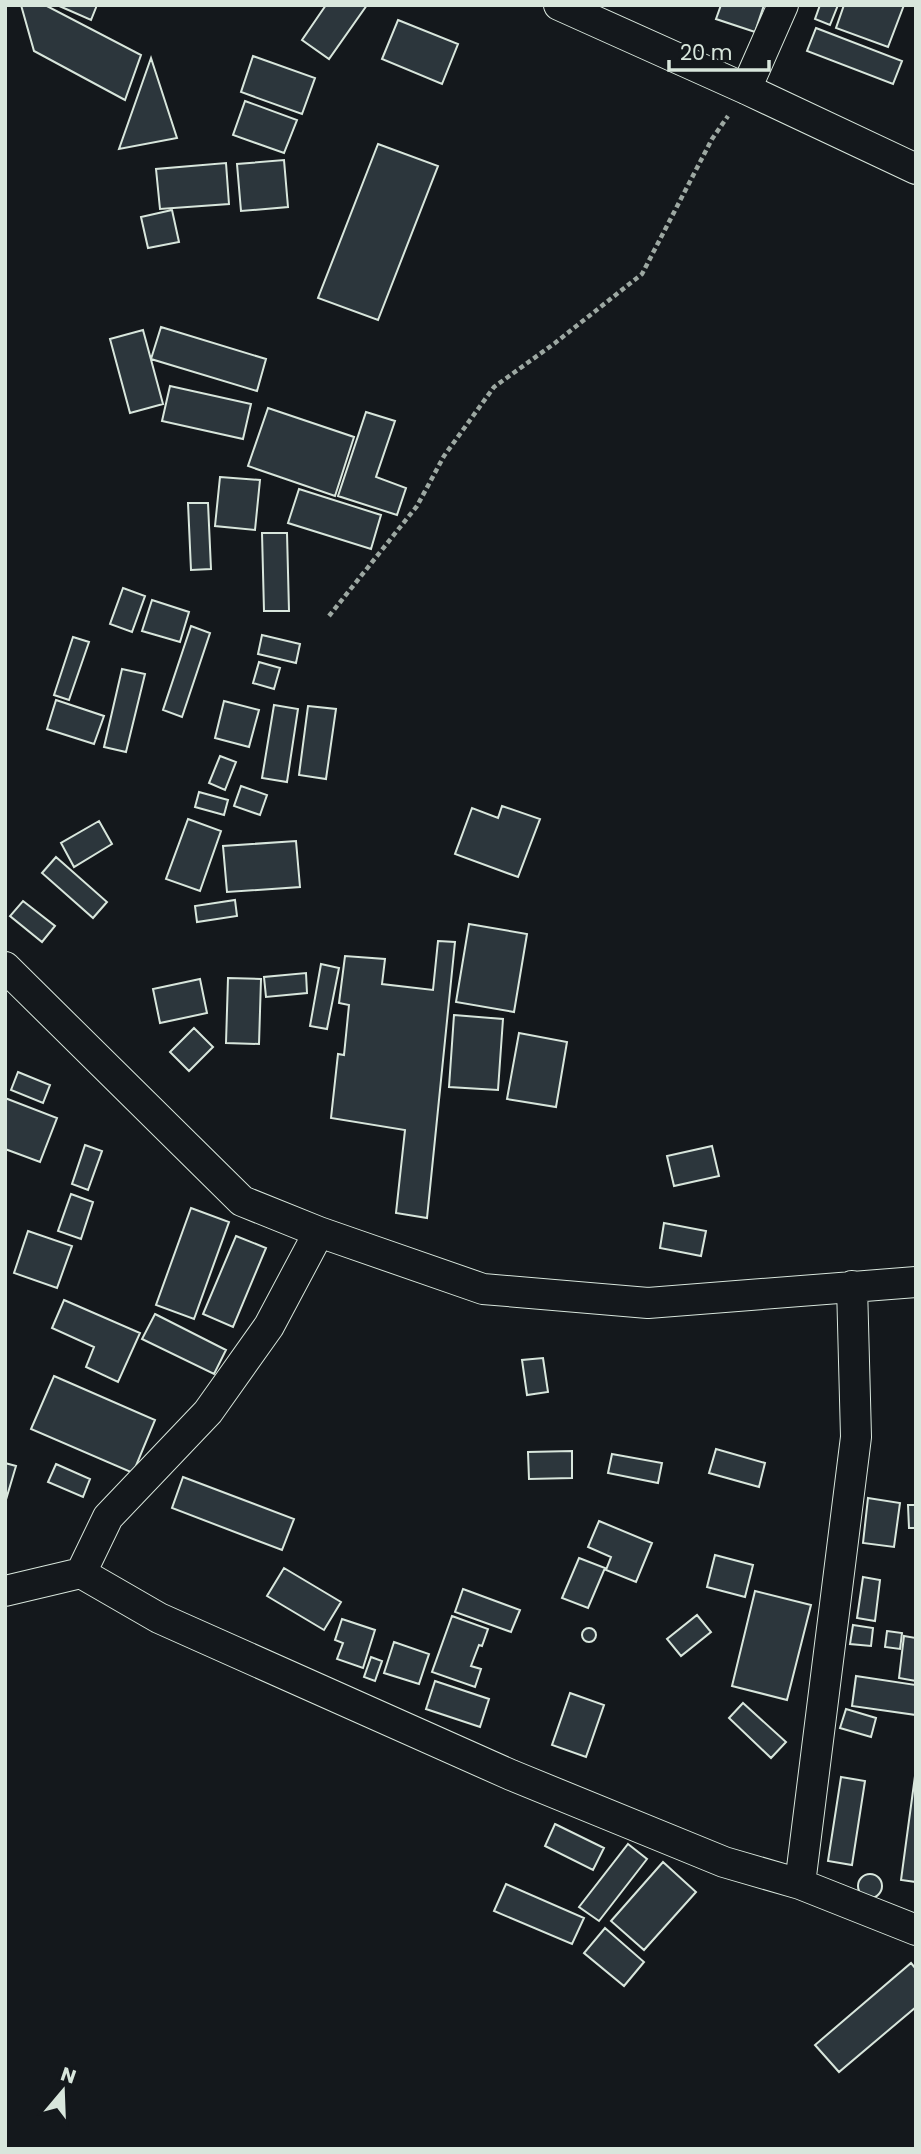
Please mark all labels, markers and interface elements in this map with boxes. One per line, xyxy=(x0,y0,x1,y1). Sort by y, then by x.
scale bar xyxy=(669,28,769,72)
text: 20 m xyxy=(680,38,733,67)
north arrow xyxy=(28,2056,98,2126)
text: N xyxy=(57,2060,80,2090)

